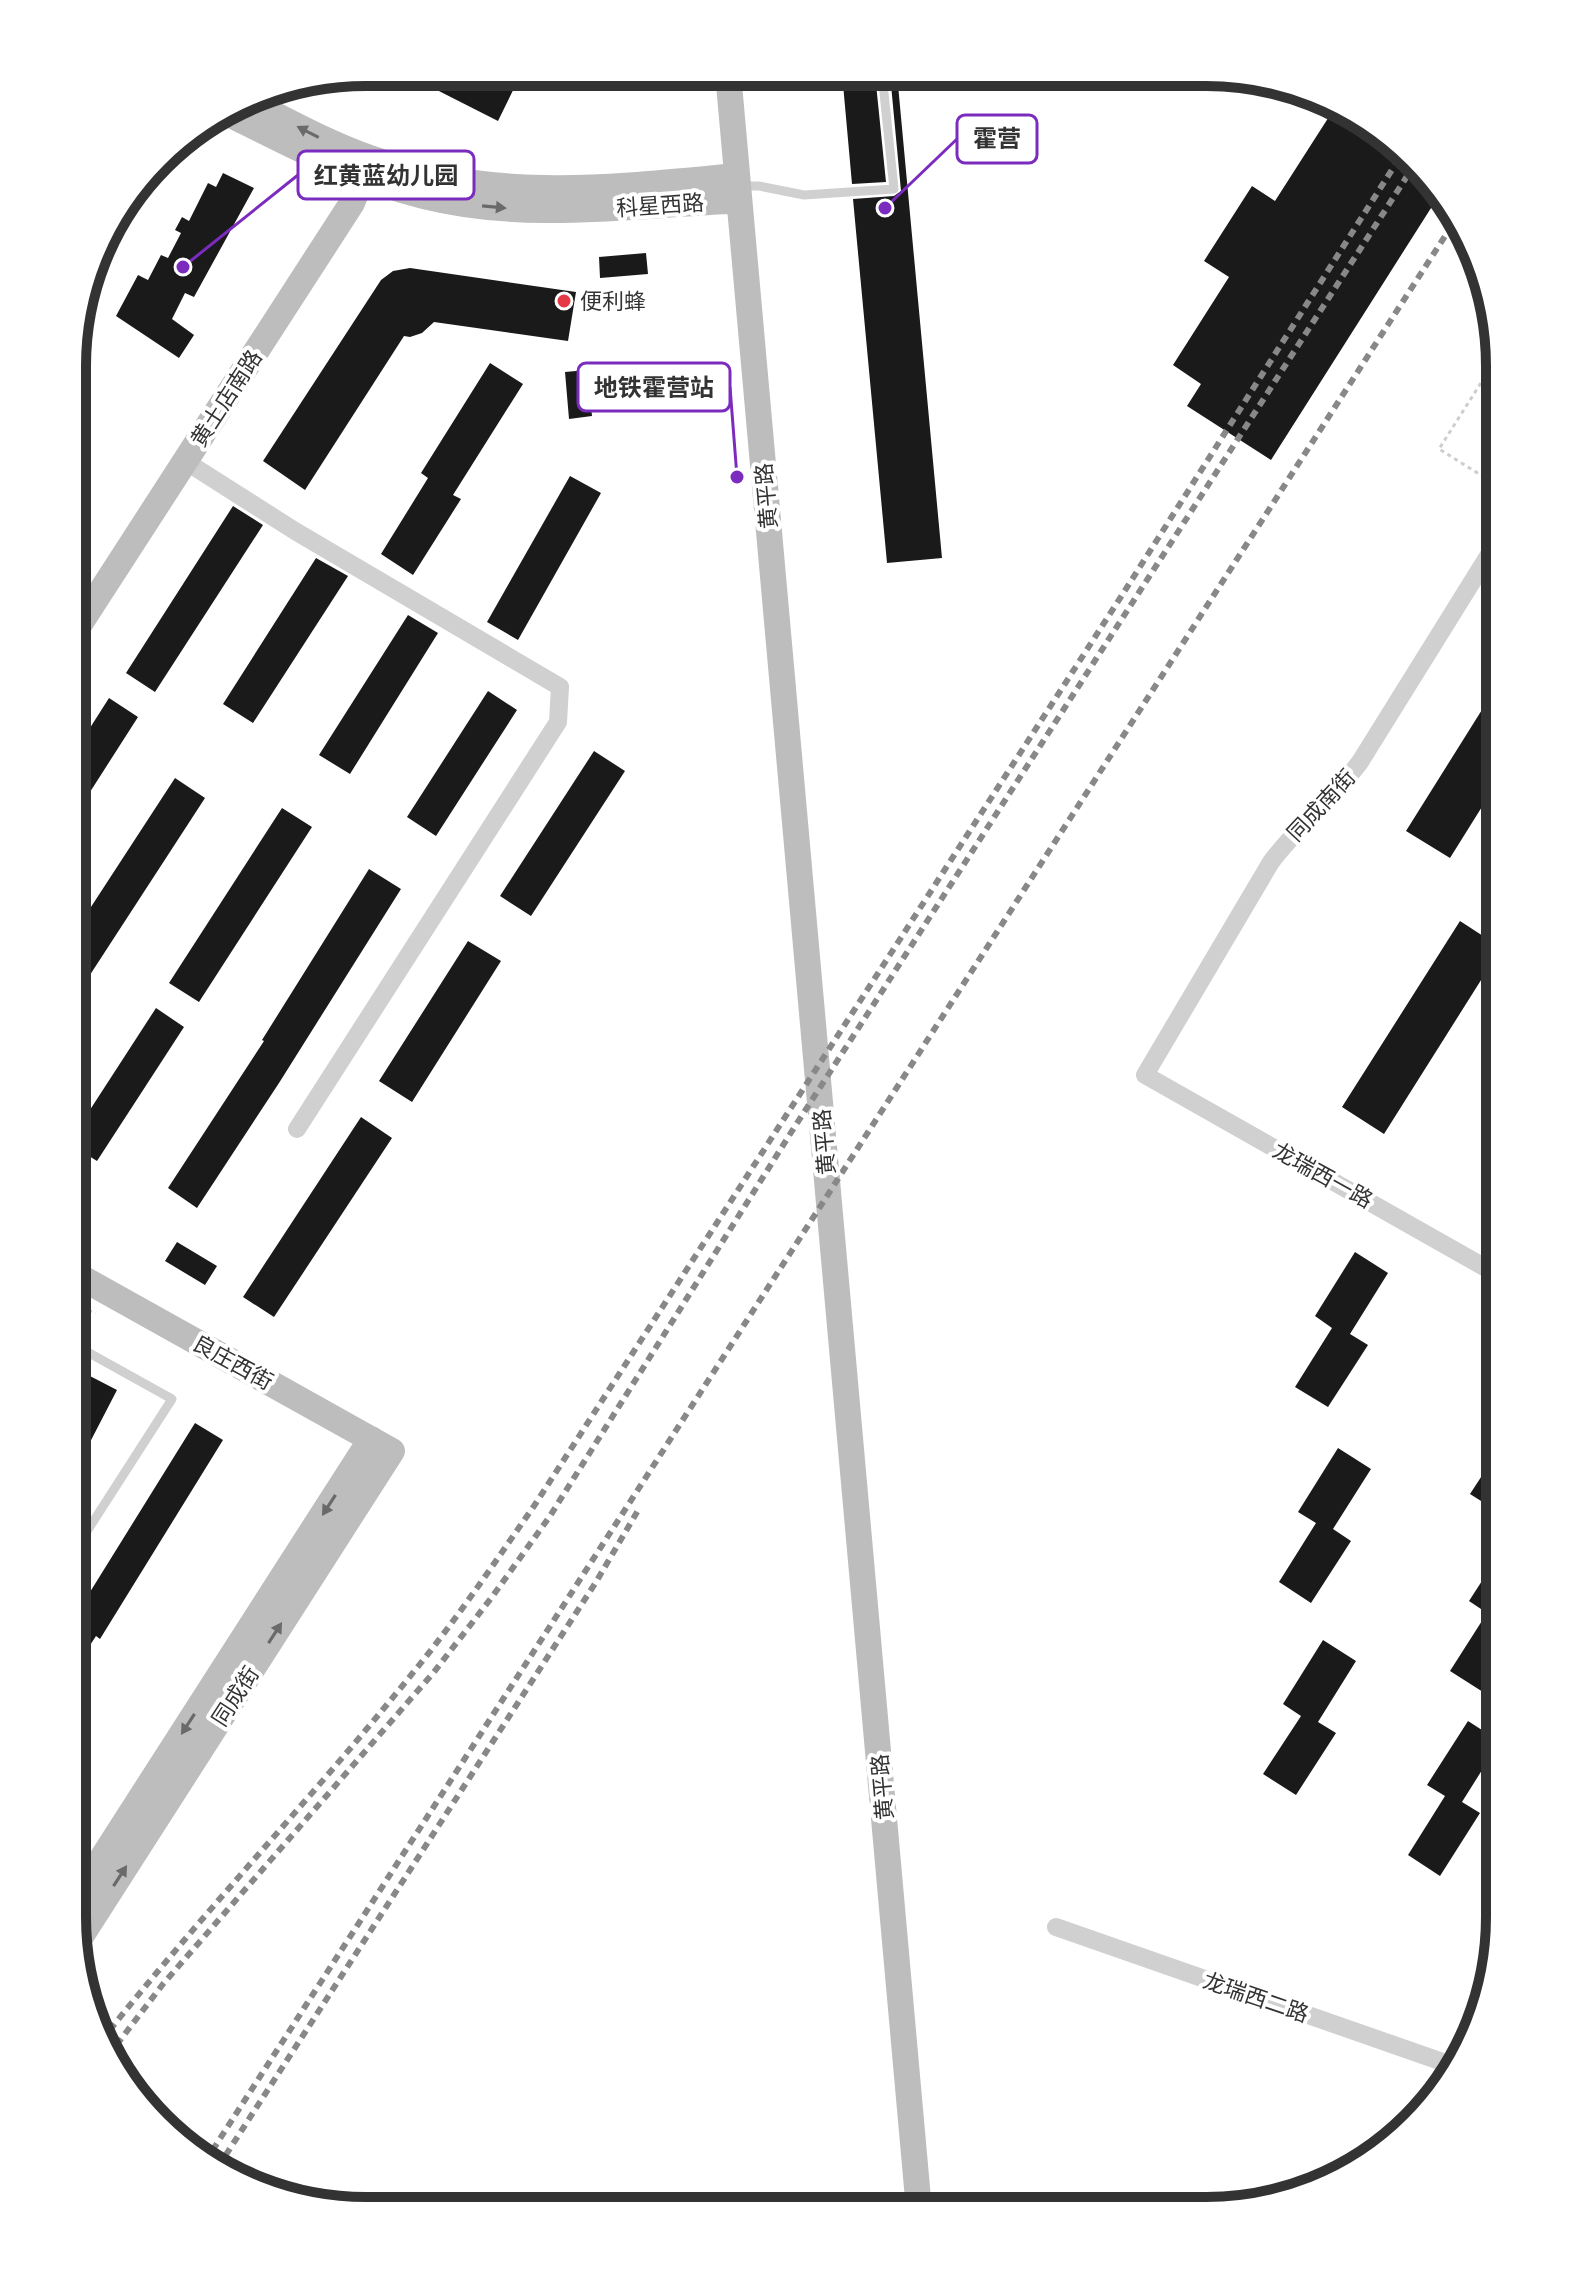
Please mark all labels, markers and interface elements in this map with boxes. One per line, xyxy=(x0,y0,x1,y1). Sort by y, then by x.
callout: 霍营 xyxy=(957,115,1037,163)
text: 霍营 xyxy=(973,120,1021,156)
one-way arrow xyxy=(297,125,320,138)
callout: 红黄蓝幼儿园 xyxy=(298,151,474,199)
text: 红黄蓝幼儿园 xyxy=(314,157,458,193)
street label: 科星西路 xyxy=(615,185,705,225)
one-way arrow xyxy=(482,201,507,214)
place label: 便利蜂 xyxy=(580,284,646,318)
marker: 便利蜂 xyxy=(555,292,573,310)
street label: 黄土店南路 xyxy=(182,343,270,453)
callout: 地铁霍营站 xyxy=(578,363,730,411)
text: 地铁霍营站 xyxy=(594,369,714,405)
street label: 黄平路 xyxy=(746,462,786,530)
street label: 同成南街 xyxy=(1279,761,1363,849)
street label: 黄平路 xyxy=(804,1108,844,1176)
street label: 龙瑞西一路 xyxy=(1267,1133,1379,1217)
street label: 良庄西街 xyxy=(186,1326,280,1398)
one-way arrow xyxy=(322,1494,336,1516)
one-way arrow xyxy=(268,1622,282,1644)
street label: 同成街 xyxy=(203,1659,267,1733)
one-way arrow xyxy=(182,1713,196,1735)
street label: 黄平路 xyxy=(862,1753,902,1821)
one-way arrow xyxy=(112,1865,127,1886)
street label: 龙瑞西二路 xyxy=(1198,1963,1314,2031)

